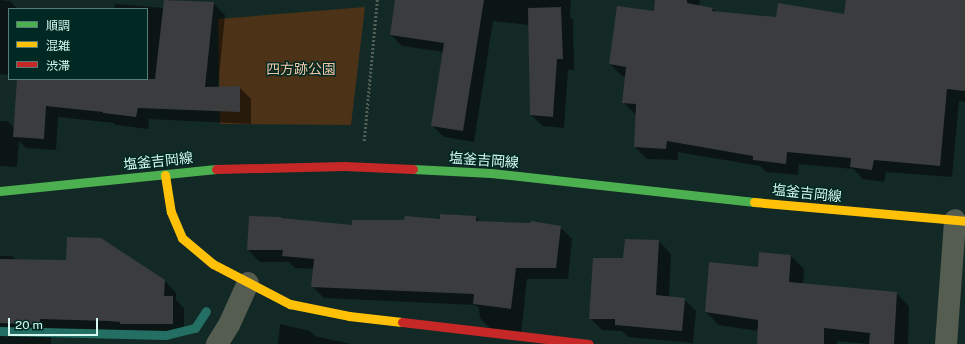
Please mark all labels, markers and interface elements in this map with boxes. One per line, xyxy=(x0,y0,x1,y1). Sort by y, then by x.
legend xyxy=(8,8,148,80)
text: 順調 xyxy=(46,19,70,33)
text: 混雑 xyxy=(46,39,70,53)
text: 渋滞 xyxy=(46,59,70,73)
park label: 四方跡公園 xyxy=(266,61,336,77)
street label: 塩釜吉岡線 xyxy=(122,149,194,173)
street label: 塩釜吉岡線 xyxy=(448,149,520,171)
street label: 塩釜吉岡線 xyxy=(771,181,843,205)
scale bar xyxy=(10,310,100,336)
text: 20 m xyxy=(15,318,43,332)

